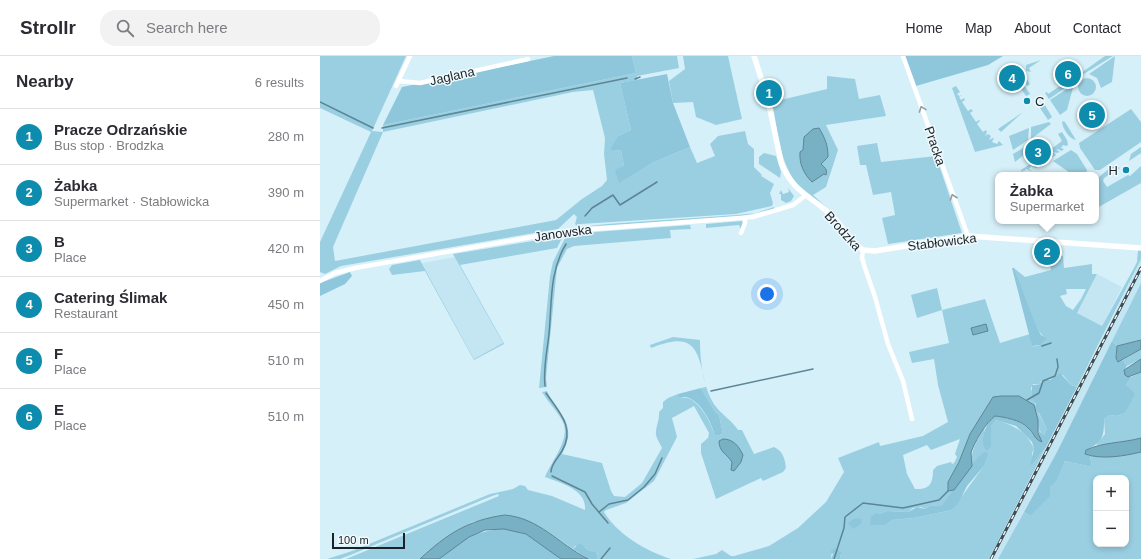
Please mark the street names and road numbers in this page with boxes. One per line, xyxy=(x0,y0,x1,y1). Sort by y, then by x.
street label: Jaglana xyxy=(428,63,477,88)
street label: Pracka xyxy=(921,124,949,168)
street label: Brodzka xyxy=(821,208,865,254)
street label: Janowska xyxy=(533,221,593,244)
street label: Stabłowicka xyxy=(907,230,978,254)

